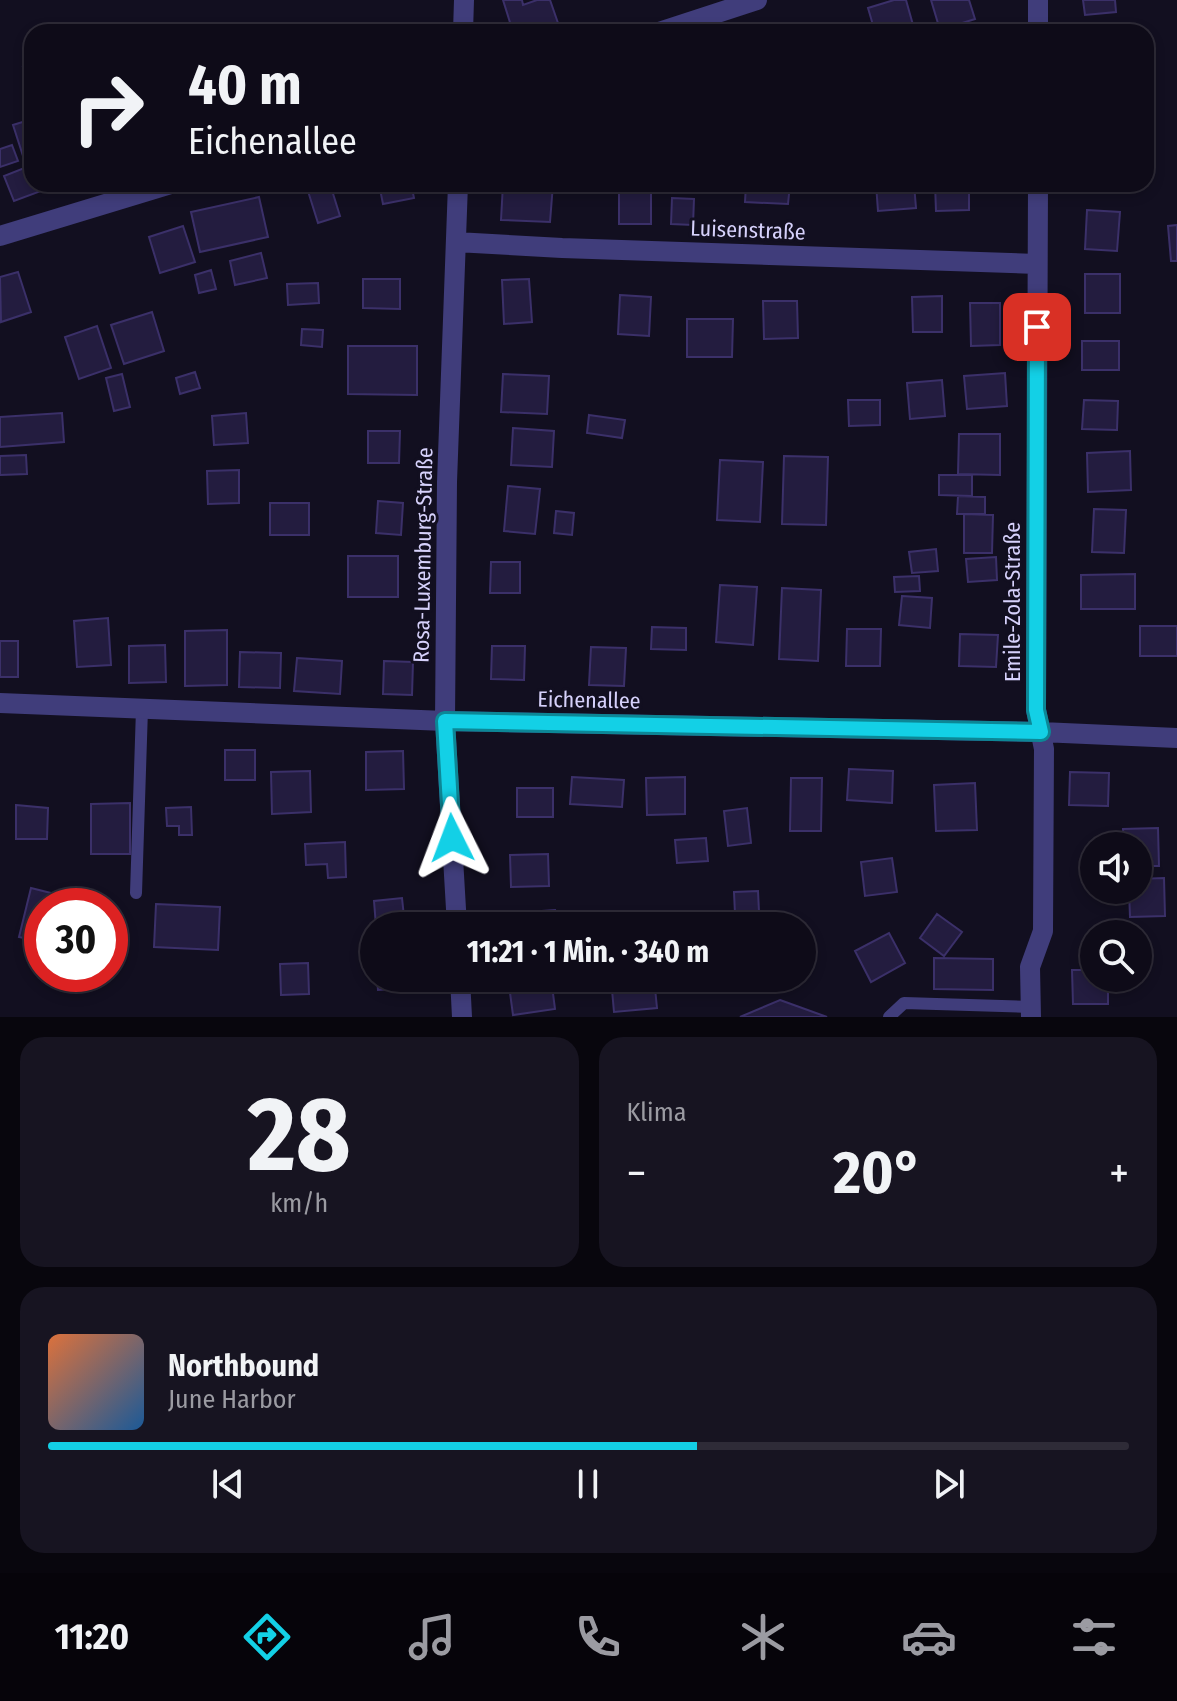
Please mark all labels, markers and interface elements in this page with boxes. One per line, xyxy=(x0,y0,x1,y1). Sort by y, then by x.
text: 40 m xyxy=(188,52,302,119)
icon: right xyxy=(56,56,160,160)
text: Eichenallee xyxy=(188,120,357,164)
street label: Luisenstraße xyxy=(690,214,806,246)
pin xyxy=(1003,293,1071,361)
icon: arrive xyxy=(1015,305,1059,349)
street label: Rosa-Luxemburg-Straße xyxy=(408,447,438,663)
street label: Emile-Zola-Straße xyxy=(999,522,1026,682)
street label: Eichenallee xyxy=(537,686,641,714)
position arrow xyxy=(410,796,494,880)
map controls xyxy=(1080,832,1152,992)
button: sound xyxy=(1080,832,1152,904)
speed limit sign: 30 xyxy=(24,888,128,992)
button: search xyxy=(1080,920,1152,992)
text: 11:21 · 1 Min. · 340 m xyxy=(467,934,709,970)
text: 28 xyxy=(248,1073,351,1198)
text: Klima xyxy=(627,1097,686,1128)
text: 20° xyxy=(833,1137,922,1209)
text: − xyxy=(627,1147,646,1200)
text: + xyxy=(1109,1147,1129,1200)
text: km/h xyxy=(270,1188,328,1219)
text: Northbound xyxy=(168,1348,319,1384)
text: June Harbor xyxy=(168,1384,296,1415)
icon: previous xyxy=(206,1462,250,1506)
icon: pause xyxy=(566,1462,610,1506)
icon: next xyxy=(927,1462,971,1506)
icon: directions xyxy=(239,1609,295,1665)
icon: music xyxy=(404,1609,460,1665)
icon: phone xyxy=(570,1609,626,1665)
icon: climate xyxy=(735,1609,791,1665)
icon: car xyxy=(901,1609,957,1665)
icon: filters xyxy=(1066,1609,1122,1665)
text: 11:20 xyxy=(55,1615,129,1659)

